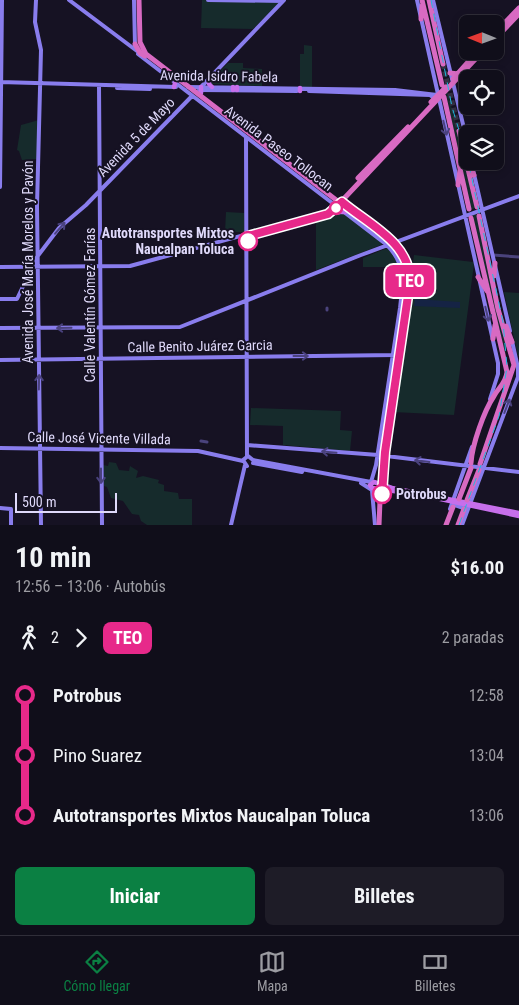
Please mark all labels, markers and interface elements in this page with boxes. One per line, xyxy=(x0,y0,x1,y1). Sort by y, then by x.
north arrow xyxy=(459,15,504,60)
map controls xyxy=(459,15,504,170)
street label: Avenida Isidro Fabela xyxy=(160,67,278,85)
button: locate xyxy=(459,70,504,115)
street label: Avenida 5 de Mayo xyxy=(94,94,178,180)
street label: Avenida Paseo Tollocan xyxy=(222,102,336,194)
one-way arrow xyxy=(441,120,450,136)
button: layers xyxy=(459,125,504,170)
street label: Avenida José María Morelos y Pavón xyxy=(20,161,36,363)
unlabelled marker xyxy=(329,201,343,215)
one-way arrow xyxy=(54,221,65,234)
place label: Autotransportes Mixtos Naucalpan Toluca xyxy=(102,225,234,257)
street label: Calle Valentín Gómez Farías xyxy=(82,228,98,382)
marker: Autotransportes Mixtos Naucalpan Toluca xyxy=(238,231,258,251)
line badge: TEO xyxy=(381,265,439,297)
text: TEO xyxy=(395,270,425,291)
one-way arrow xyxy=(483,306,492,322)
one-way arrow xyxy=(56,323,72,333)
street label: Calle Benito Juárez Garcia xyxy=(127,337,273,355)
one-way arrow xyxy=(292,351,309,361)
one-way arrow xyxy=(34,374,44,390)
one-way arrow xyxy=(503,399,512,414)
street label: Calle José Vicente Villada xyxy=(27,429,171,447)
one-way arrow xyxy=(321,447,337,456)
one-way arrow xyxy=(414,456,430,466)
one-way arrow xyxy=(96,468,106,484)
marker: Potrobus xyxy=(372,484,392,504)
place label: Potrobus xyxy=(396,486,447,502)
scale bar xyxy=(15,490,118,513)
text: 500 m xyxy=(22,494,57,510)
text: 10 min xyxy=(15,541,91,574)
text: $16.00 xyxy=(450,556,504,579)
text: 12:56 – 13:06 · Autobús xyxy=(15,577,166,596)
icon: walk xyxy=(15,624,43,652)
icon: forward xyxy=(67,624,95,652)
text: TEO xyxy=(113,627,142,648)
text: 2 xyxy=(51,628,59,647)
text: 2 paradas xyxy=(442,628,504,647)
text: Potrobus xyxy=(53,684,122,707)
text: 12:58 xyxy=(469,686,504,705)
text: Pino Suarez xyxy=(53,744,142,767)
text: 13:04 xyxy=(469,746,504,765)
text: Autotransportes Mixtos Naucalpan Toluca xyxy=(53,804,370,827)
text: 13:06 xyxy=(469,806,504,825)
button: Iniciar xyxy=(15,867,255,925)
button: Billetes xyxy=(265,867,504,925)
tab: Cómo llegar xyxy=(63,948,130,994)
tab: Mapa xyxy=(257,948,288,994)
tab: Billetes xyxy=(415,948,456,994)

